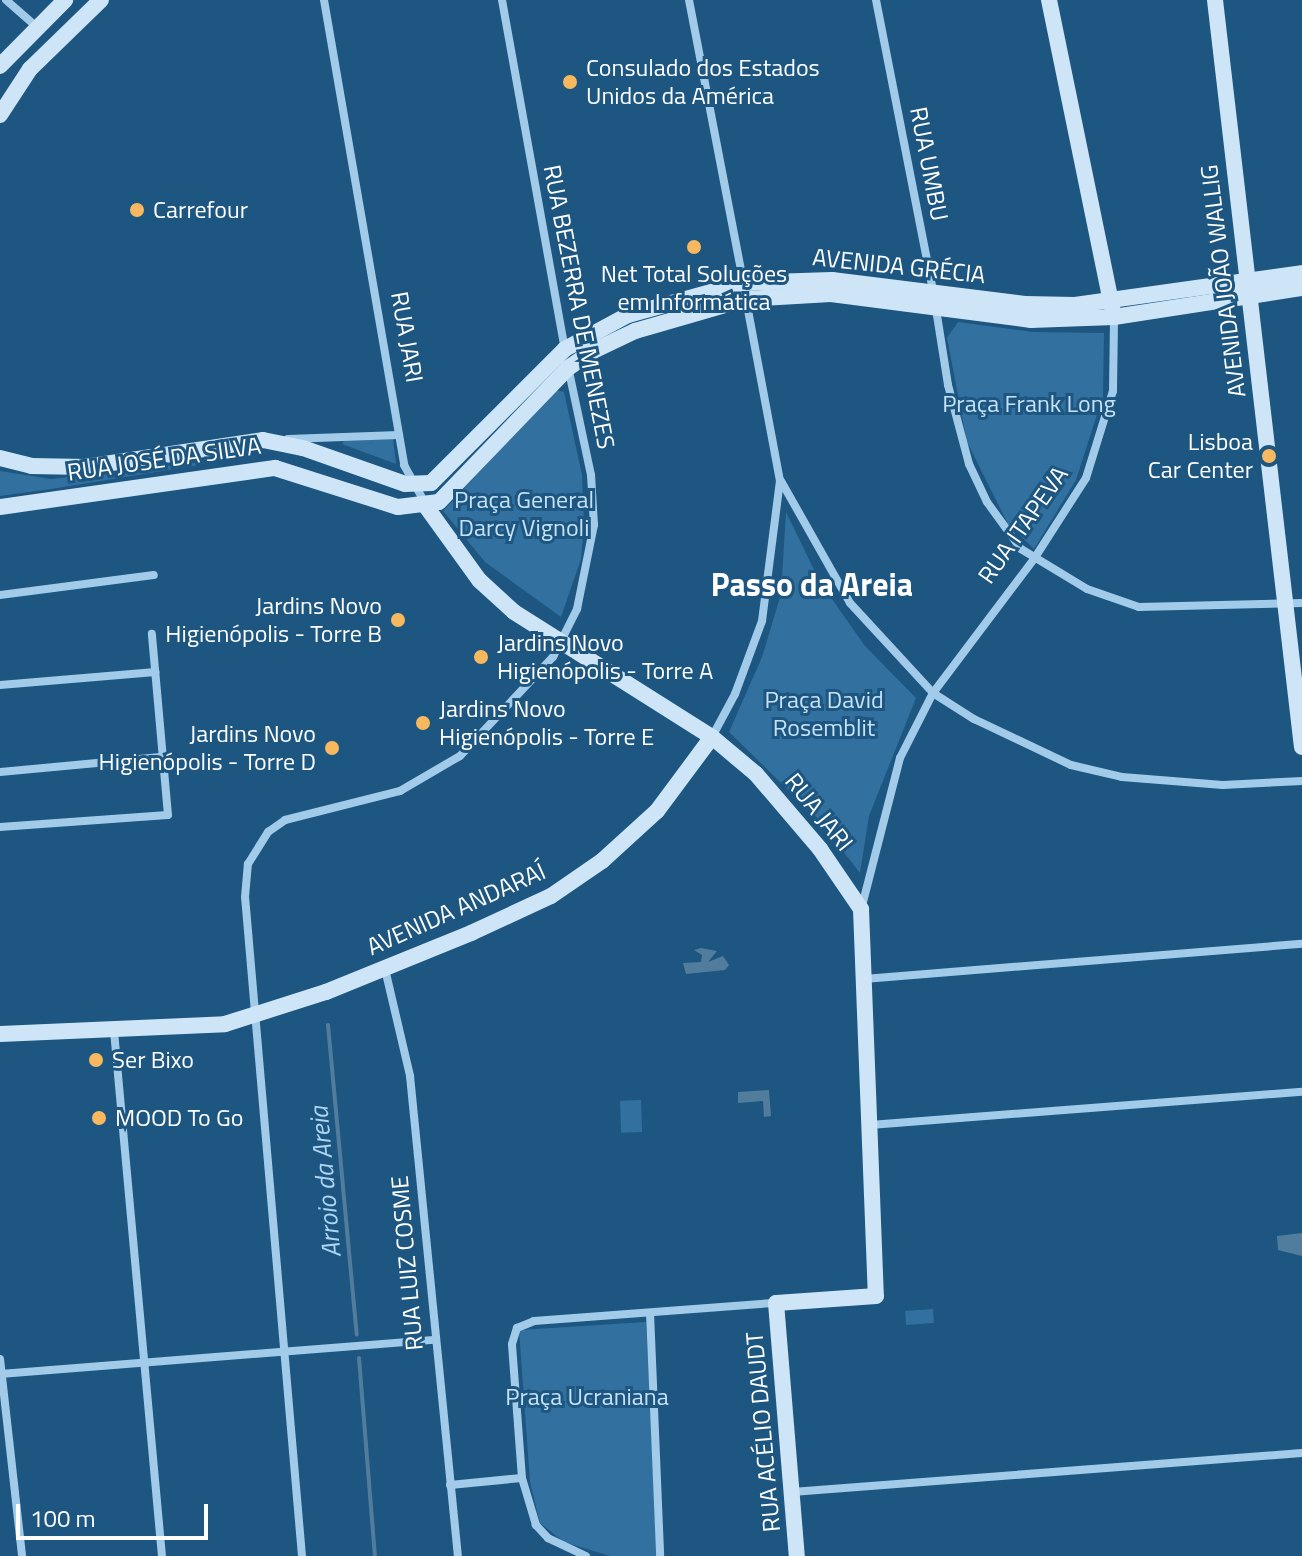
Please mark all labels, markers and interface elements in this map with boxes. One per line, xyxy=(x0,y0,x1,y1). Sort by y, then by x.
place label: Consulado dos Estados Unidos da América xyxy=(586,54,820,110)
marker: Consulado dos Estados Unidos da América xyxy=(561,73,579,91)
street label: RUA UMBU xyxy=(904,105,954,223)
street label: RUA BEZERRA DE MENEZES xyxy=(537,162,621,452)
street label: AVENIDA JOÃO WALLIG xyxy=(1194,163,1252,399)
place label: Carrefour xyxy=(153,196,248,224)
marker: Carrefour xyxy=(128,201,146,219)
marker: Net Total Soluções em Informática xyxy=(685,238,703,256)
street label: AVENIDA GRÉCIA xyxy=(811,243,987,289)
place label: Net Total Soluções em Informática xyxy=(601,260,787,316)
street label: RUA JARI xyxy=(385,289,429,385)
park label: Praça Frank Long xyxy=(942,390,1116,418)
place label: Lisboa Car Center xyxy=(1148,428,1253,484)
street label: RUA JOSÉ DA SILVA xyxy=(65,431,263,487)
marker: Lisboa Car Center xyxy=(1260,447,1278,465)
street label: RUA ITAPEVA xyxy=(972,461,1074,589)
park label: Praça General Darcy Vignoli xyxy=(454,486,594,542)
district label: Passo da Areia xyxy=(711,565,913,603)
place label: Jardins Novo Higienópolis - Torre B xyxy=(165,592,382,648)
marker: Jardins Novo Higienópolis - Torre B xyxy=(389,611,407,629)
place label: Jardins Novo Higienópolis - Torre A xyxy=(497,629,713,685)
marker: Jardins Novo Higienópolis - Torre A xyxy=(472,648,490,666)
park label: Praça David Rosemblit xyxy=(764,686,884,742)
place label: Jardins Novo Higienópolis - Torre E xyxy=(439,695,654,751)
marker: Jardins Novo Higienópolis - Torre E xyxy=(414,714,432,732)
place label: Jardins Novo Higienópolis - Torre D xyxy=(99,720,316,776)
marker: Jardins Novo Higienópolis - Torre D xyxy=(323,739,341,757)
street label: RUA JARI xyxy=(779,767,859,857)
street label: AVENIDA ANDARAÍ xyxy=(362,857,550,961)
place label: Ser Bixo xyxy=(112,1046,194,1074)
marker: Ser Bixo xyxy=(87,1051,105,1069)
place label: MOOD To Go xyxy=(115,1104,243,1132)
water label: Arroio da Areia xyxy=(303,1105,347,1259)
marker: MOOD To Go xyxy=(90,1109,108,1127)
street label: RUA LUIZ COSME xyxy=(385,1174,429,1352)
street label: RUA ACÉLIO DAUDT xyxy=(740,1331,786,1533)
park label: Praça Ucraniana xyxy=(505,1383,669,1411)
scale bar xyxy=(20,1488,212,1538)
text: 100 m xyxy=(30,1500,96,1536)

